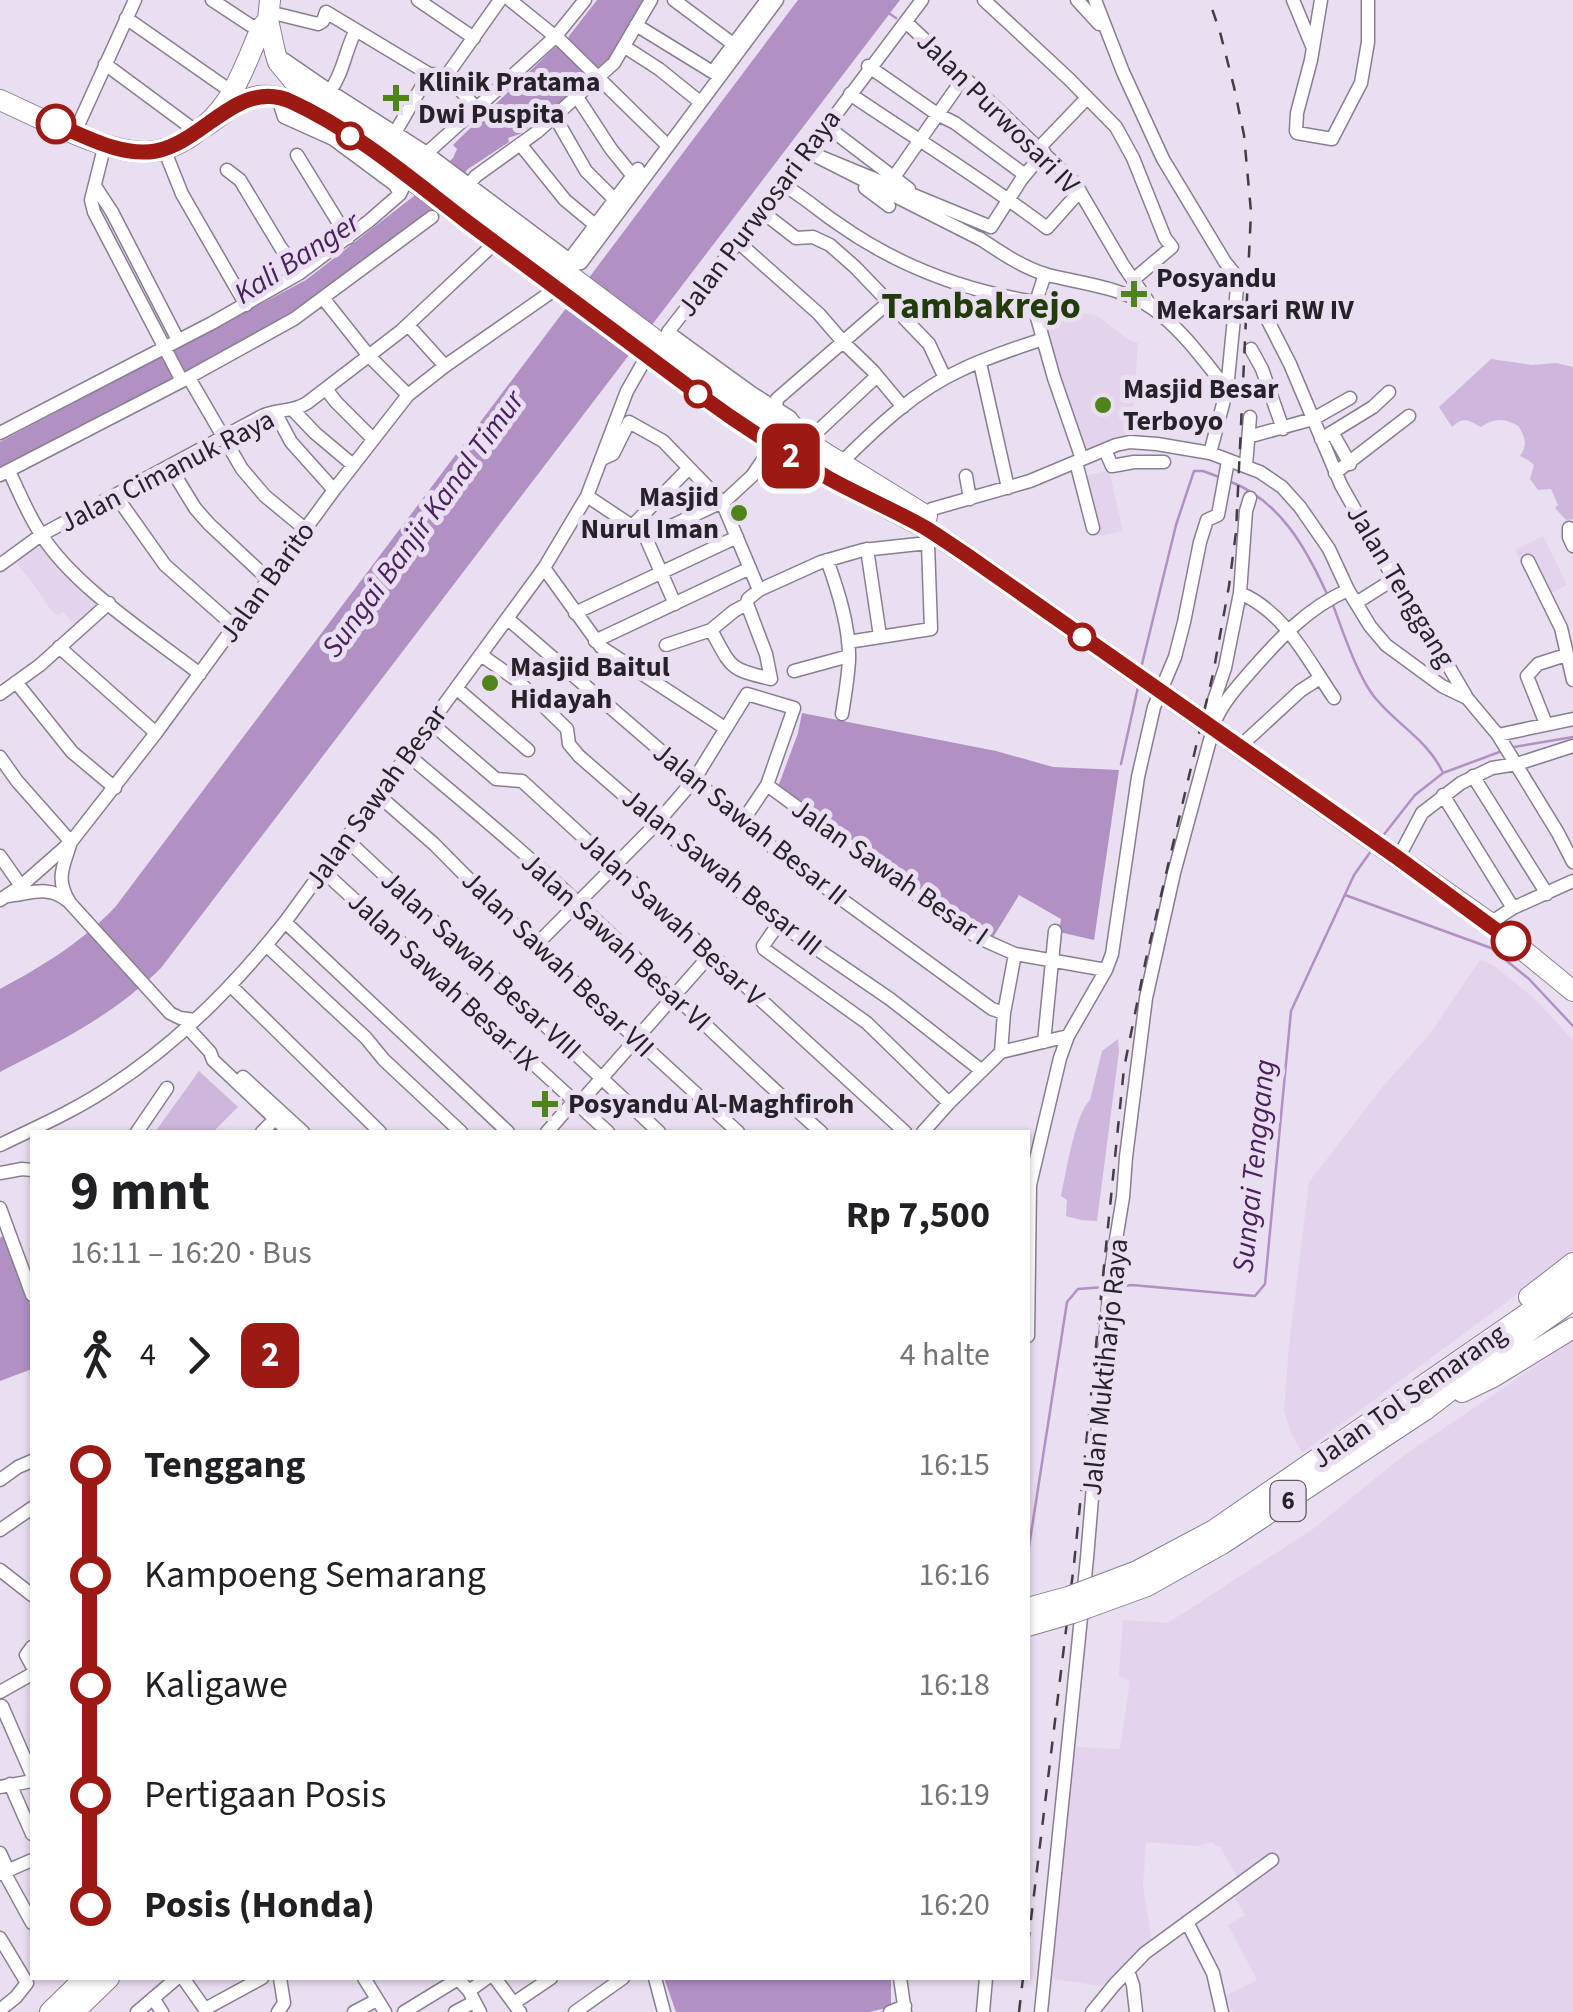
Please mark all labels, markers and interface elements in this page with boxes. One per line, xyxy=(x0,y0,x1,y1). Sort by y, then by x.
street label: Jalan Purwosari IV xyxy=(907,22,1089,204)
place label: Klinik Pratama Dwi Puspita xyxy=(418,62,601,134)
marker: Klinik Pratama Dwi Puspita xyxy=(383,85,409,111)
street label: Jalan Purwosari Raya xyxy=(668,101,850,325)
unlabelled marker xyxy=(37,105,75,143)
unlabelled marker xyxy=(337,123,363,149)
water label: Kali Banger xyxy=(226,200,370,315)
place label: Posyandu Mekarsari RW IV xyxy=(1156,258,1354,330)
district label: Tambakrejo xyxy=(881,279,1081,333)
marker: Posyandu Mekarsari RW IV xyxy=(1121,281,1147,307)
place label: Masjid Besar Terboyo xyxy=(1123,369,1279,441)
water label: Sungai Banjir Kanal Timur xyxy=(311,380,536,667)
unlabelled marker xyxy=(685,381,711,407)
marker: Masjid Besar Terboyo xyxy=(1092,394,1114,416)
street label: Jalan Cimanuk Raya xyxy=(53,399,281,543)
line badge: 2 xyxy=(758,424,824,488)
text: 2 xyxy=(782,431,800,481)
place label: Masjid Nurul Iman xyxy=(581,477,719,549)
street label: Jalan Tenggang xyxy=(1337,497,1465,675)
marker: Masjid Nurul Iman xyxy=(728,502,750,524)
street label: Jalan Barito xyxy=(209,513,325,651)
unlabelled marker xyxy=(1069,624,1095,650)
place label: Masjid Baitul Hidayah xyxy=(510,647,670,719)
marker: Masjid Baitul Hidayah xyxy=(479,672,501,694)
street label: Jalan Sawah Besar xyxy=(295,696,457,898)
street label: Jalan Sawah Besar II xyxy=(644,733,856,915)
street label: Jalan Sawah Besar III xyxy=(613,779,831,965)
street label: Jalan Sawah Besar I xyxy=(783,789,997,955)
street label: Jalan Sawah Besar V xyxy=(571,823,774,1016)
street label: Jalan Sawah Besar VI xyxy=(512,843,720,1041)
street label: Jalan Sawah Besar VIII xyxy=(372,861,590,1069)
street label: Jalan Sawah Besar VII xyxy=(453,861,663,1067)
street label: Jalan Sawah Besar IX xyxy=(339,882,547,1080)
unlabelled marker xyxy=(1492,922,1530,960)
water label: Sungai Tenggang xyxy=(1221,1057,1287,1275)
place label: Posyandu Al-Maghfiroh xyxy=(568,1084,854,1124)
marker: Posyandu Al-Maghfiroh xyxy=(532,1091,558,1117)
text: 9 mnt xyxy=(70,1153,210,1231)
text: Rp 7,500 xyxy=(846,1188,990,1242)
text: 16:11 – 16:20 · Bus xyxy=(70,1230,312,1276)
street label: Jalan Muktiharjo Raya xyxy=(1072,1236,1138,1498)
street label: Jalan Tol Semarang xyxy=(1304,1314,1514,1478)
icon: walk xyxy=(70,1328,125,1383)
icon: forward xyxy=(171,1328,226,1383)
text: 2 xyxy=(261,1330,279,1380)
text: 4 xyxy=(140,1332,156,1378)
text: 4 halte xyxy=(900,1332,990,1378)
text: Tenggang xyxy=(144,1438,306,1492)
text: 16:15 xyxy=(918,1442,990,1488)
road number: 6 xyxy=(1270,1481,1306,1521)
text: Kampoeng Semarang xyxy=(144,1548,486,1602)
text: 16:16 xyxy=(918,1552,990,1598)
text: Kaligawe xyxy=(144,1658,288,1712)
text: 16:18 xyxy=(918,1662,990,1708)
text: Pertigaan Posis xyxy=(144,1768,386,1822)
text: 16:19 xyxy=(918,1772,990,1818)
text: Posis (Honda) xyxy=(144,1878,375,1932)
text: 16:20 xyxy=(918,1882,990,1928)

